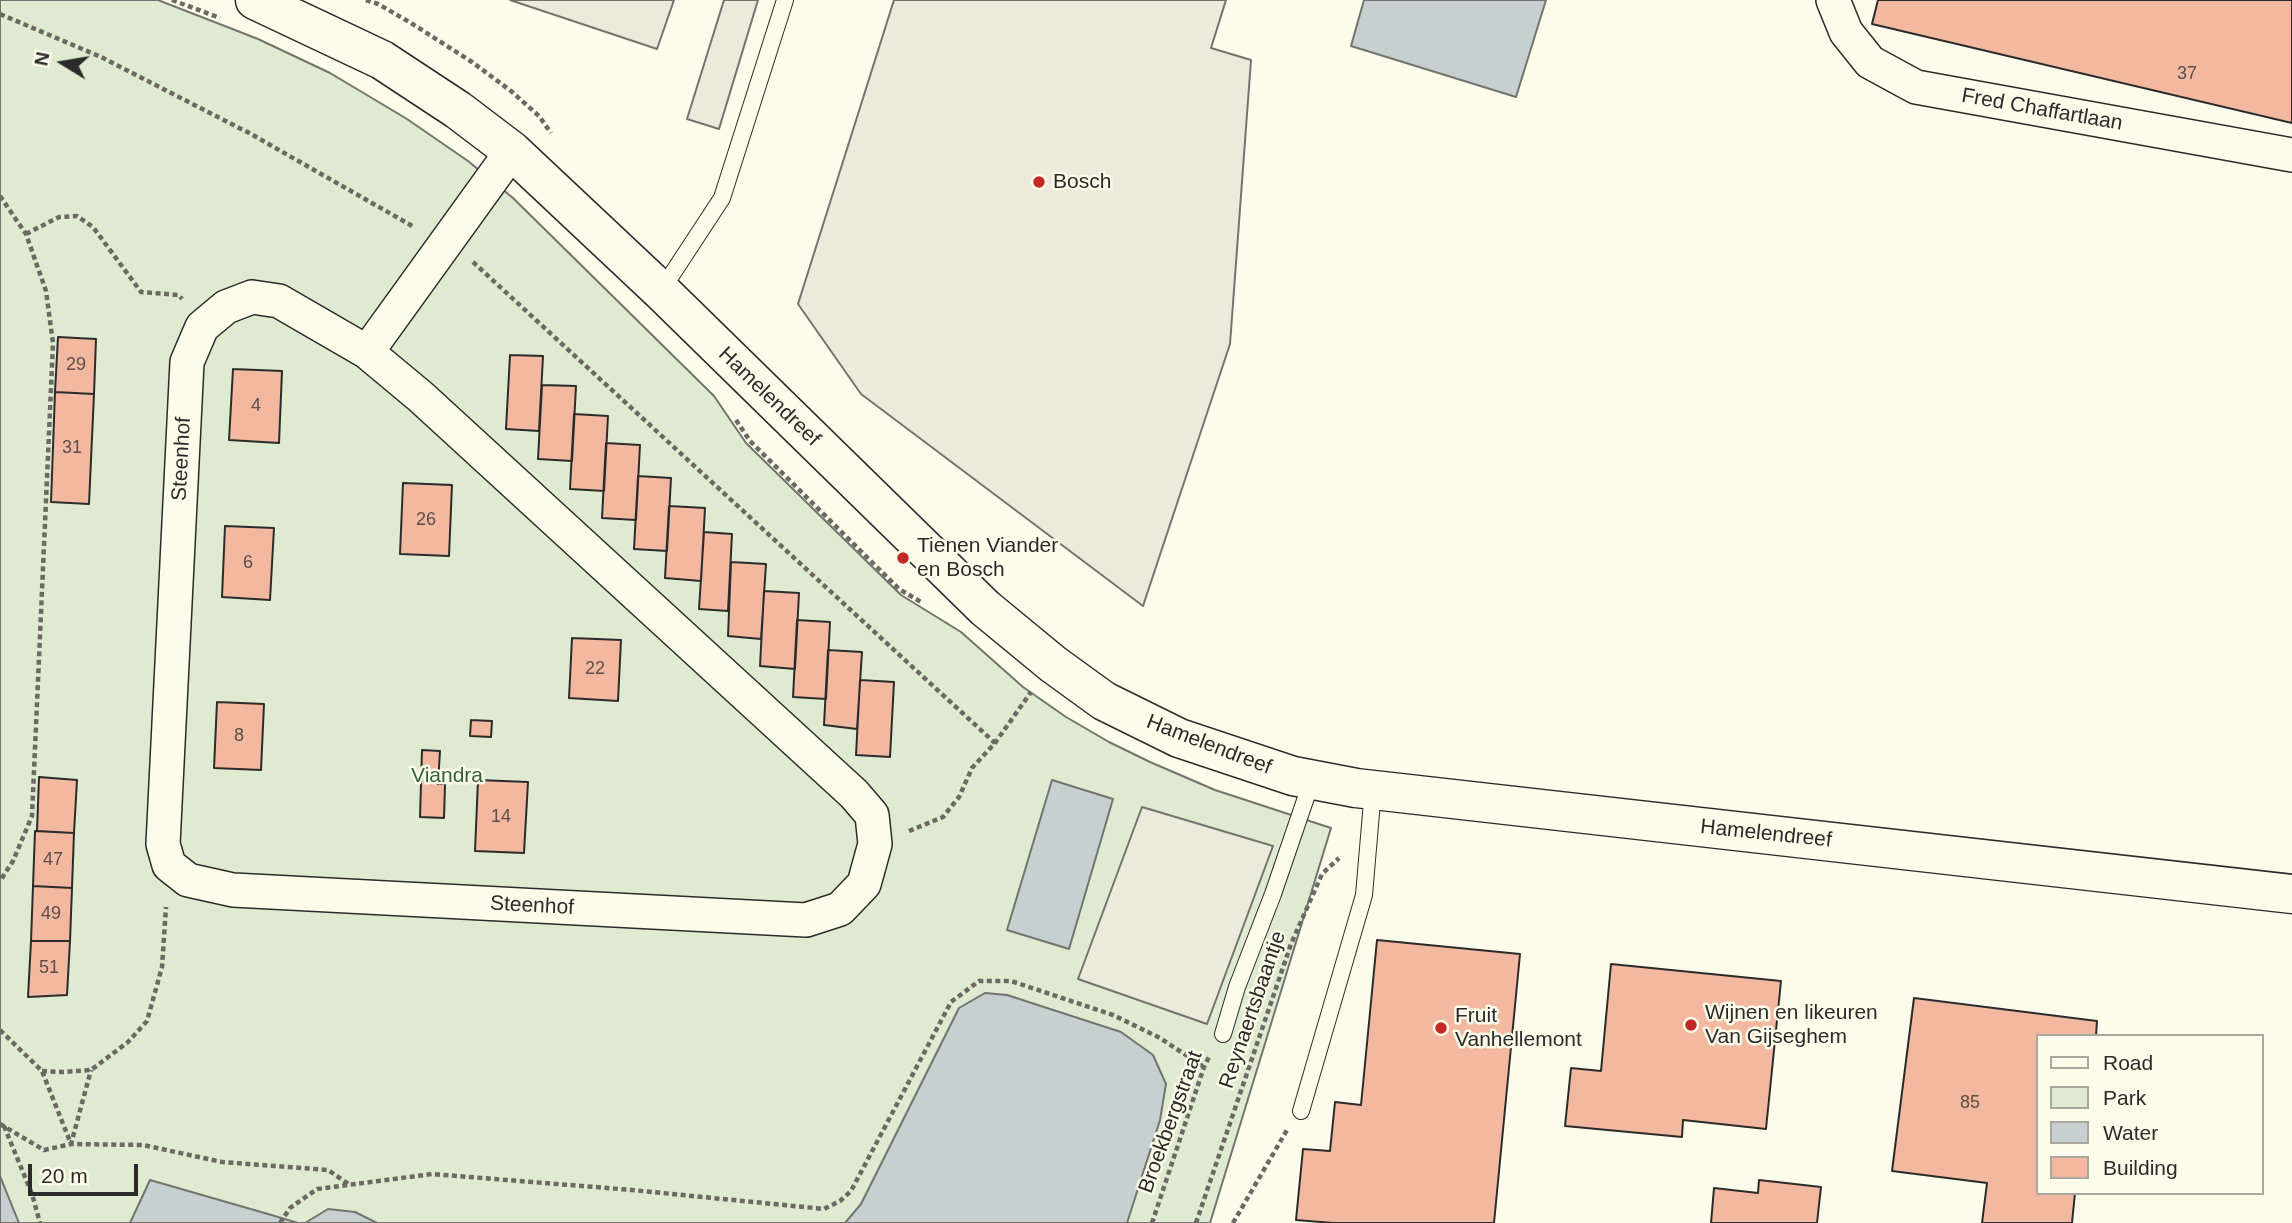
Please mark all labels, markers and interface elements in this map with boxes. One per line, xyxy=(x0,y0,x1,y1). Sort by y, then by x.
north arrow xyxy=(28,28,98,98)
text: N xyxy=(30,50,54,68)
house number: 37 xyxy=(2177,63,2197,85)
street label: Fred Chaffartlaan xyxy=(1960,83,2124,137)
place label: Bosch xyxy=(1053,169,1111,195)
marker: Bosch xyxy=(1031,174,1047,190)
street label: Hamelendreef xyxy=(713,342,825,452)
house number: 29 xyxy=(66,354,86,376)
house number: 4 xyxy=(251,395,261,417)
street label: Steenhof xyxy=(167,416,197,502)
house number: 31 xyxy=(62,437,82,459)
house number: 26 xyxy=(416,509,436,531)
place label: Tienen Viander en Bosch xyxy=(917,533,1058,583)
marker: Tienen Viander en Bosch xyxy=(895,550,911,566)
house number: 6 xyxy=(243,552,253,574)
house number: 22 xyxy=(585,658,605,680)
street label: Hamelendreef xyxy=(1143,710,1275,780)
house number: 8 xyxy=(234,725,244,747)
park label: Viandra xyxy=(411,763,483,789)
house number: 14 xyxy=(491,806,511,828)
street label: Hamelendreef xyxy=(1699,815,1833,853)
house number: 47 xyxy=(43,849,63,871)
street label: Steenhof xyxy=(489,891,575,921)
house number: 49 xyxy=(41,903,61,925)
street label: Reynaertsbaantje xyxy=(1214,928,1292,1092)
house number: 51 xyxy=(39,957,59,979)
place label: Wijnen en likeuren Van Gijseghem xyxy=(1705,1000,1878,1050)
place label: Fruit Vanhellemont xyxy=(1455,1003,1582,1053)
marker: Wijnen en likeuren Van Gijseghem xyxy=(1683,1017,1699,1033)
marker: Fruit Vanhellemont xyxy=(1433,1020,1449,1036)
legend xyxy=(2036,1034,2264,1195)
street label: Broekbergstraat xyxy=(1134,1047,1208,1197)
text: Road xyxy=(2103,1051,2153,1074)
text: Park xyxy=(2103,1086,2146,1109)
house number: 85 xyxy=(1960,1092,1980,1114)
text: Water xyxy=(2103,1121,2158,1144)
scale bar xyxy=(32,1150,142,1194)
text: Building xyxy=(2103,1156,2178,1179)
text: 20 m xyxy=(41,1164,88,1187)

